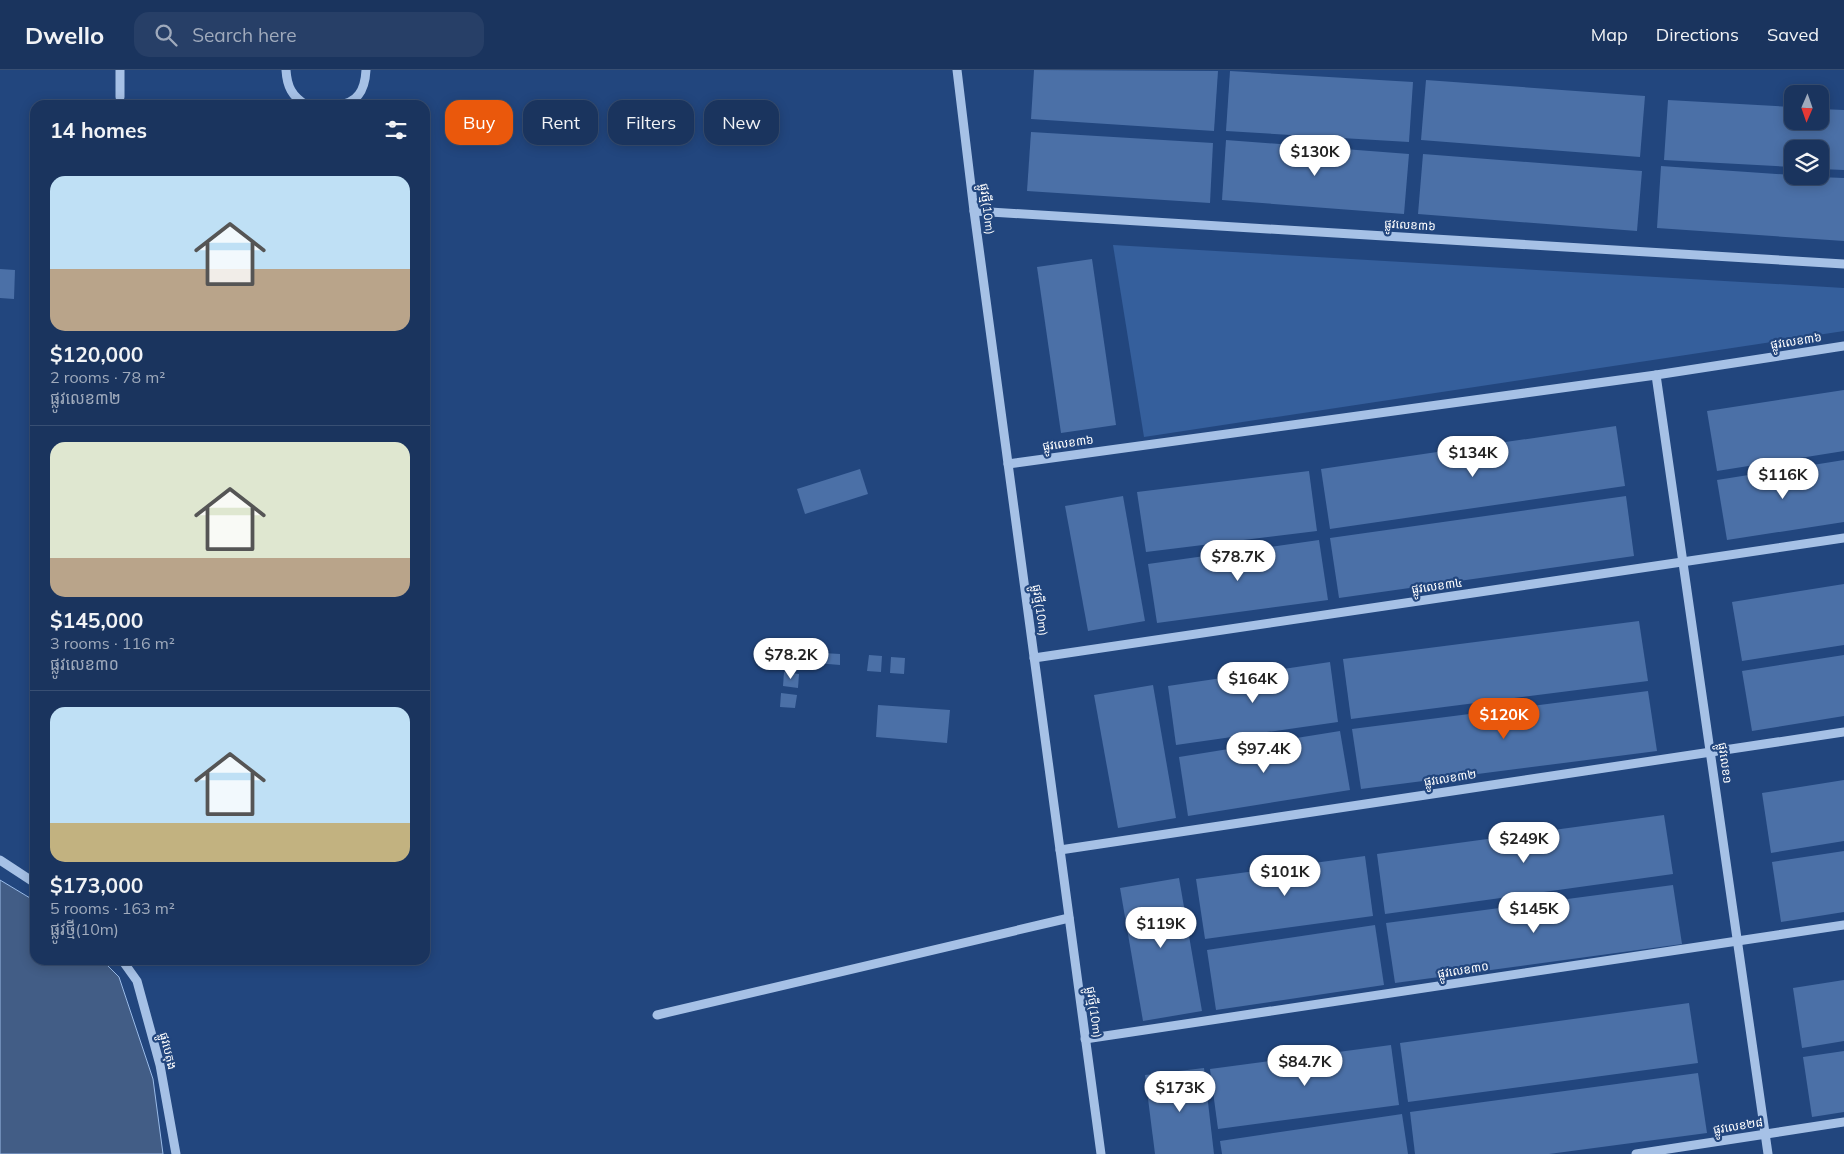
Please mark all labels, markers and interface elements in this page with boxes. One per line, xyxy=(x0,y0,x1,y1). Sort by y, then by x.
search box xyxy=(134,12,484,57)
text: Dwello xyxy=(25,20,104,50)
icon: search xyxy=(152,21,180,49)
text: Search here xyxy=(192,23,297,47)
text: Map xyxy=(1591,23,1628,46)
text: Directions xyxy=(1656,23,1739,46)
text: Saved xyxy=(1767,23,1819,46)
north arrow xyxy=(1784,85,1829,130)
map controls xyxy=(1784,85,1829,185)
chip: Buy xyxy=(445,100,513,145)
chip: Rent xyxy=(523,100,598,145)
chip: Filters xyxy=(608,100,694,145)
chip: New xyxy=(704,100,779,145)
icon: filters xyxy=(382,116,410,144)
text: 14 homes xyxy=(50,117,147,143)
pin: $130K xyxy=(1280,134,1350,177)
button: layers xyxy=(1784,140,1829,185)
text: $130K xyxy=(1290,141,1340,161)
street label: ផ្លូវថ្មី(10m) xyxy=(973,182,998,236)
icon: home xyxy=(185,209,275,299)
street label: ផ្លូវលេខ៣៦ xyxy=(1384,216,1436,237)
street label: ផ្លូវលេខ៣៦ xyxy=(1769,329,1823,355)
text: $120,000 xyxy=(50,341,143,367)
text: 2 rooms · 78 m² xyxy=(50,367,165,387)
text: ផ្លូវលេខ៣២ xyxy=(50,388,121,408)
street label: ផ្លូវលេខ៣៦ xyxy=(1041,431,1095,457)
pin: $134K xyxy=(1438,436,1508,478)
text: $134K xyxy=(1448,442,1498,462)
pin: $116K xyxy=(1748,458,1818,500)
text: $116K xyxy=(1758,464,1808,484)
icon: home xyxy=(185,474,275,564)
pin: $78.7K xyxy=(1197,540,1279,582)
text: $78.7K xyxy=(1211,546,1265,566)
street label: ផ្លូវលេខ៣៤ xyxy=(1410,574,1464,600)
street label: ផ្លូវថ្មី(10m) xyxy=(1026,583,1052,637)
text: $145,000 xyxy=(50,607,143,633)
text: 3 rooms · 116 m² xyxy=(50,633,175,653)
pin: $78.2K xyxy=(750,638,832,680)
text: $78.2K xyxy=(764,644,818,664)
text: ផ្លូវលេខ៣០ xyxy=(50,654,119,674)
pin: $164K xyxy=(1218,662,1288,704)
text: $164K xyxy=(1228,668,1278,688)
pin: $120K xyxy=(1469,698,1539,740)
text: $120K xyxy=(1479,704,1529,724)
pin: $97.4K xyxy=(1223,732,1305,774)
text: $97.4K xyxy=(1237,738,1291,758)
icon: home xyxy=(185,739,275,829)
street label: ផ្លូវលេខ១ xyxy=(1712,741,1736,785)
street label: ផ្លូវលេខ៣២ xyxy=(1423,766,1478,793)
pin: $249K xyxy=(1489,822,1559,864)
text: $249K xyxy=(1499,828,1549,848)
pin: $101K xyxy=(1250,854,1320,897)
text: $101K xyxy=(1260,861,1310,881)
text: $173,000 xyxy=(50,872,143,898)
pin: $145K xyxy=(1499,892,1569,934)
text: 5 rooms · 163 m² xyxy=(50,898,175,918)
text: $145K xyxy=(1509,898,1559,918)
pin: $119K xyxy=(1126,906,1196,949)
text: $119K xyxy=(1136,913,1186,933)
text: ផ្លូវថ្មី(10m) xyxy=(50,919,119,939)
street label: ផ្លូវលេខ៣០ xyxy=(1436,958,1490,984)
street label: ផ្លូវថ្មី(10m) xyxy=(1080,985,1106,1039)
street label: ផ្លូវបេតុង xyxy=(153,1031,180,1072)
pin: $84.7K xyxy=(1264,1044,1346,1087)
text: $84.7K xyxy=(1278,1051,1332,1071)
pin: $173K xyxy=(1145,1070,1215,1113)
text: $173K xyxy=(1155,1077,1205,1097)
street label: ផ្លូវលេខ២៨ xyxy=(1712,1114,1765,1140)

